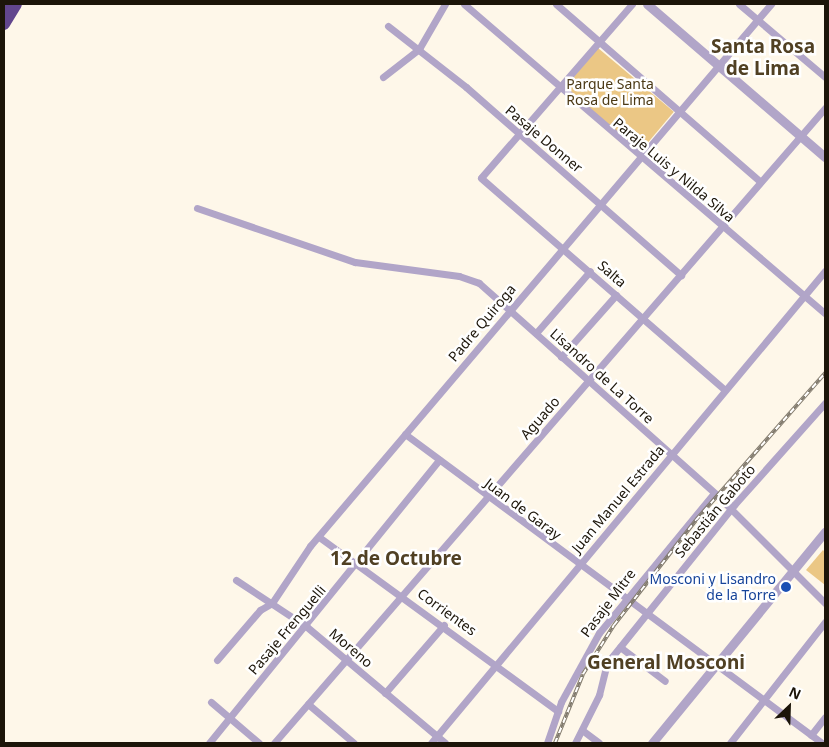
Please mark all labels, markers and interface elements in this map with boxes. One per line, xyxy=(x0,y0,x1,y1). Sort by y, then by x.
district label: Santa Rosa de Lima xyxy=(711,36,815,80)
park label: Parque Santa Rosa de Lima xyxy=(566,76,654,108)
street label: Pasaje Donner xyxy=(502,102,586,176)
street label: Paraje Luis y Nilda Silva xyxy=(610,114,738,226)
street label: Salta xyxy=(594,257,630,291)
street label: Padre Quiroga xyxy=(445,281,519,365)
street label: Lisandro de La Torre xyxy=(547,325,657,427)
street label: Aguado xyxy=(517,393,563,443)
street label: Juan Manuel Estrada xyxy=(568,442,668,556)
street label: Sebastián Gaboto xyxy=(671,461,759,561)
street label: Juan de Garay xyxy=(481,475,565,543)
district label: 12 de Octubre xyxy=(330,548,462,570)
street label: Pasaje Mitre xyxy=(577,566,639,640)
place label: Mosconi y Lisandro de la Torre xyxy=(650,571,776,604)
marker: Mosconi y Lisandro de la Torre xyxy=(780,581,792,593)
street label: Pasaje Frenguelli xyxy=(245,582,329,678)
street label: Corrientes xyxy=(414,585,480,639)
street label: Moreno xyxy=(326,625,376,671)
district label: General Mosconi xyxy=(587,652,745,674)
north arrow xyxy=(764,682,814,732)
text: N xyxy=(786,682,804,704)

